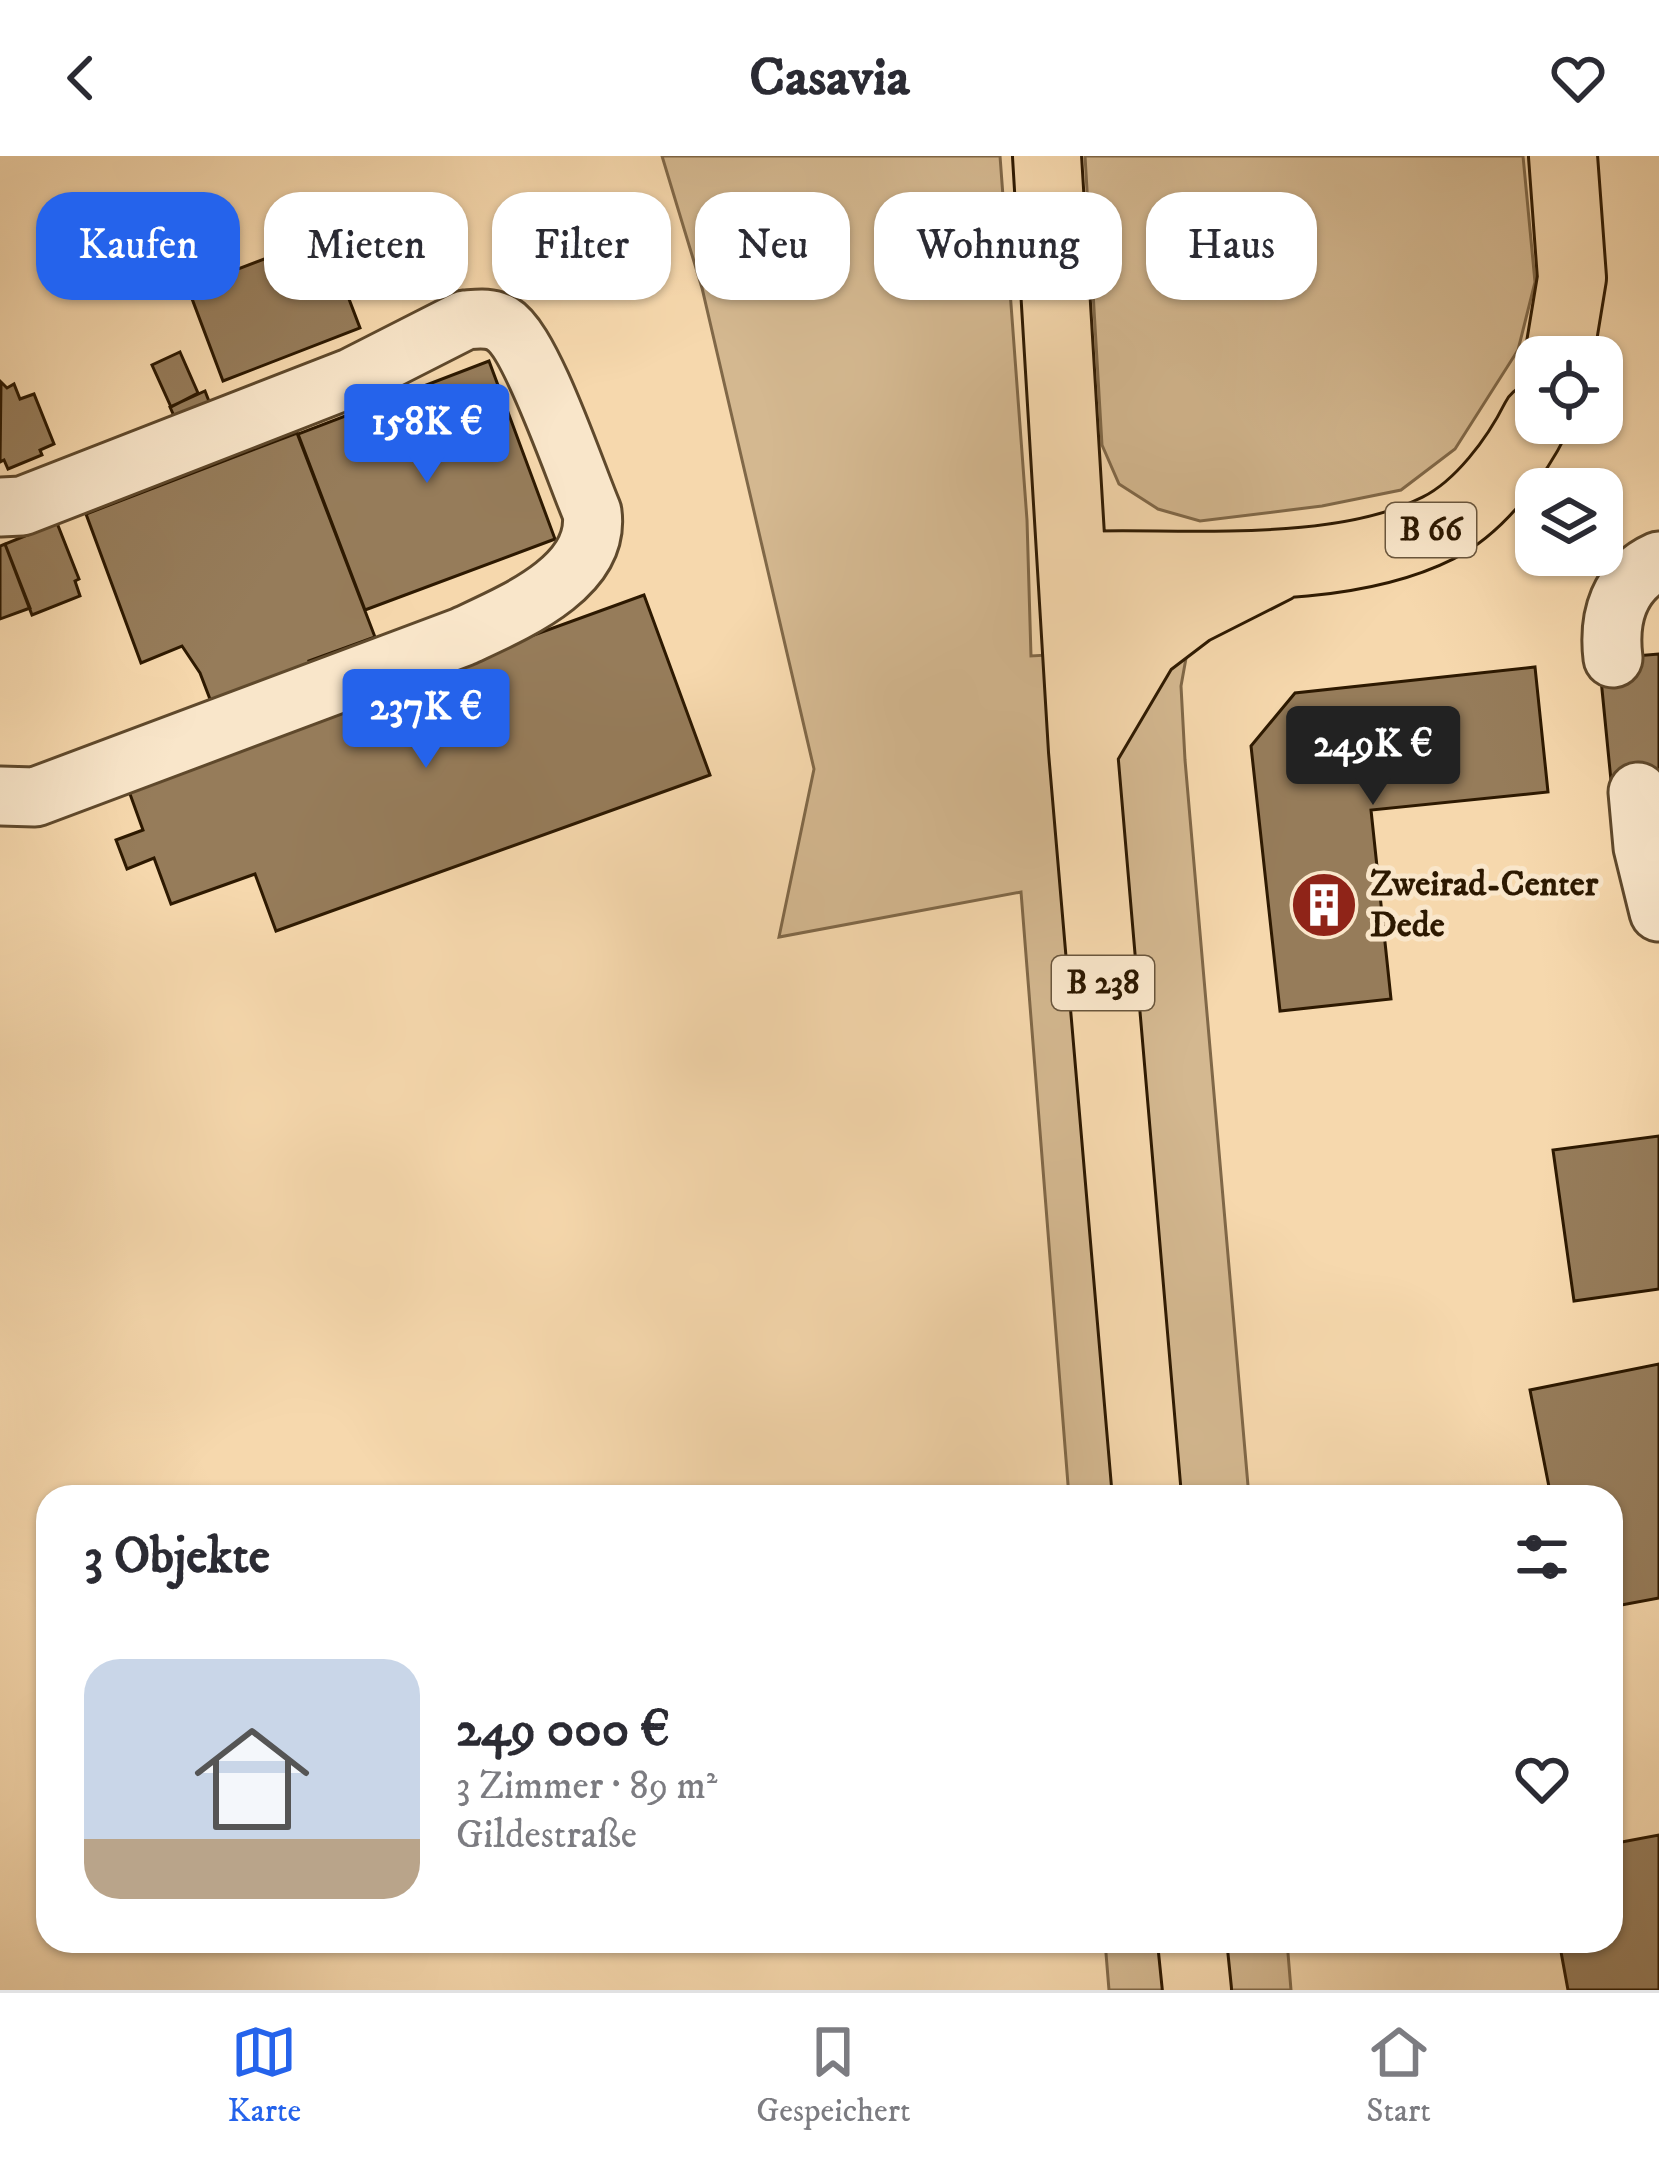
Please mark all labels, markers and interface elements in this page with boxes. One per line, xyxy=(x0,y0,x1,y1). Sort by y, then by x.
icon: back xyxy=(48,45,114,111)
text: Casavia xyxy=(749,45,910,112)
icon: heart xyxy=(1545,45,1611,111)
chip: Kaufen xyxy=(36,192,240,300)
chip: Mieten xyxy=(264,192,468,300)
chip: Filter xyxy=(492,192,671,300)
chip: Neu xyxy=(695,192,850,300)
chip: Wohnung xyxy=(874,192,1122,300)
chip: Haus xyxy=(1146,192,1317,300)
map controls xyxy=(1515,336,1623,576)
button: locate xyxy=(1515,336,1623,444)
pin: 158K € xyxy=(329,384,525,486)
text: 158K € xyxy=(371,398,483,447)
button: layers xyxy=(1515,468,1623,576)
road number: B 66 xyxy=(1386,503,1476,557)
pin: 237K € xyxy=(328,669,524,771)
text: 237K € xyxy=(370,683,482,732)
pin: 249K € xyxy=(1275,706,1471,808)
text: 249K € xyxy=(1313,720,1433,769)
place label: Zweirad-Center Dede xyxy=(1370,862,1599,948)
building icon: Zweirad-Center Dede xyxy=(1289,870,1359,940)
road number: B 238 xyxy=(1052,956,1154,1010)
icon: filters xyxy=(1509,1524,1575,1590)
text: 3 Objekte xyxy=(84,1525,270,1589)
text: 249 000 € xyxy=(456,1698,670,1762)
icon: home xyxy=(180,1707,324,1851)
icon: heart xyxy=(1509,1746,1575,1812)
text: 3 Zimmer · 89 m² xyxy=(456,1762,717,1811)
text: Gildestraße xyxy=(456,1811,637,1860)
tab: Karte xyxy=(227,2019,301,2132)
tab: Gespeichert xyxy=(756,2019,911,2132)
tab: Start xyxy=(1366,2019,1432,2132)

